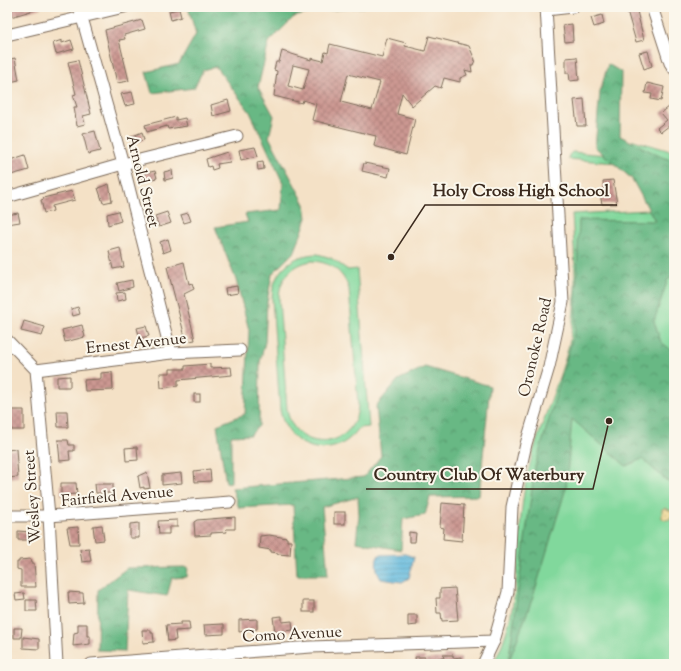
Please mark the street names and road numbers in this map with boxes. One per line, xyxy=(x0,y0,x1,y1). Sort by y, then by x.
street label: Arnold Street xyxy=(119,133,164,231)
street label: Oronoke Road xyxy=(514,295,559,400)
street label: Ernest Avenue xyxy=(85,328,188,361)
street label: Wesley Street xyxy=(19,449,48,545)
street label: Fairfield Avenue xyxy=(60,481,174,514)
street label: Como Avenue xyxy=(242,621,343,650)

